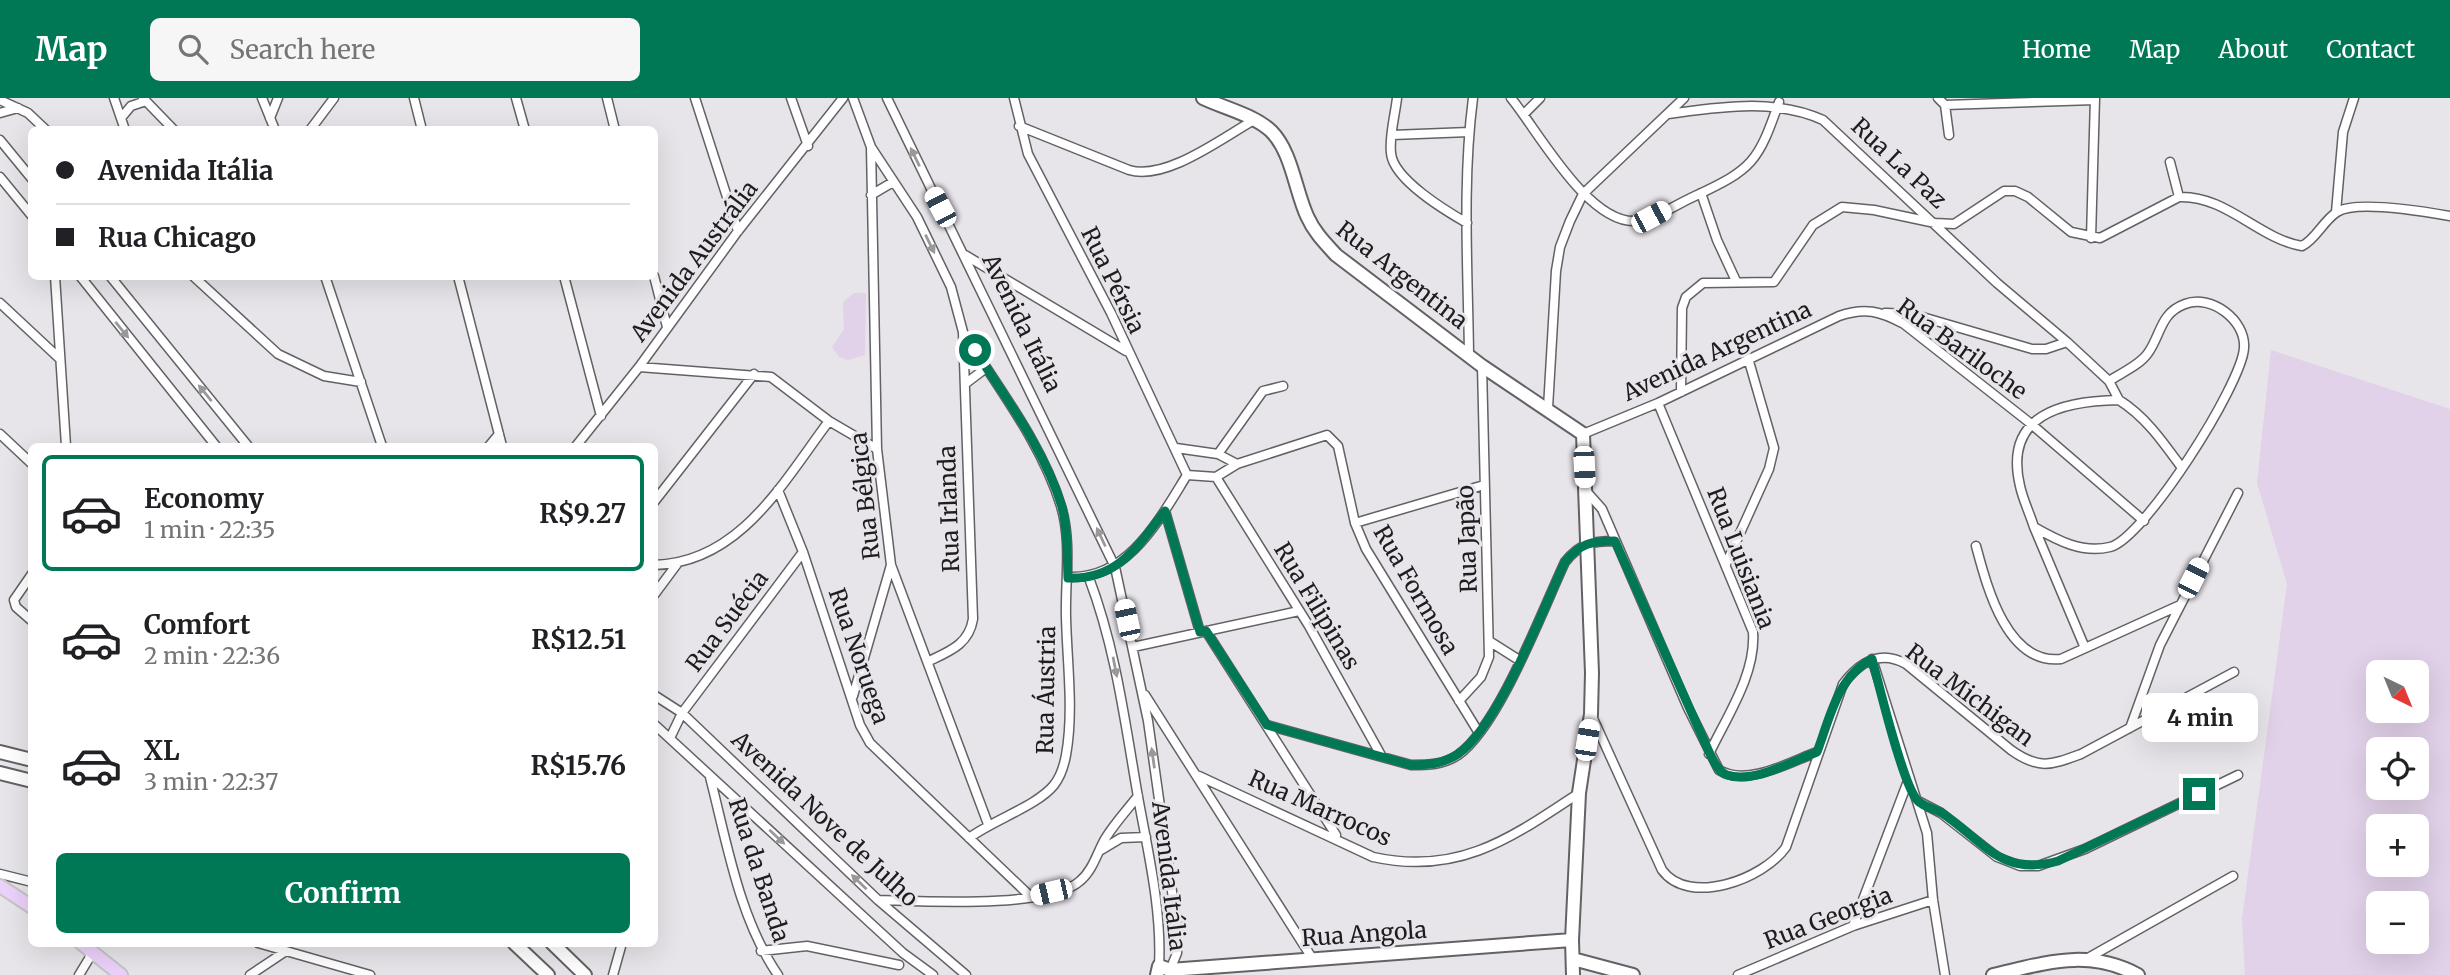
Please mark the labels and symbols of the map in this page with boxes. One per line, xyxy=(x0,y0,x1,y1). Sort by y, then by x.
street label: Rua La Paz xyxy=(1846,111,1953,214)
one-way arrow xyxy=(909,147,920,167)
street label: Avenida Austrália xyxy=(623,174,764,348)
car xyxy=(921,184,960,230)
car xyxy=(1628,198,1675,236)
street label: Rua Argentina xyxy=(1331,214,1474,335)
street label: Rua Pérsia xyxy=(1075,222,1152,338)
one-way arrow xyxy=(924,234,936,254)
street label: Avenida Itália xyxy=(976,248,1068,397)
street label: Rua Bariloche xyxy=(1892,292,2033,405)
street label: Avenida Argentina xyxy=(1617,294,1816,407)
one-way arrow xyxy=(115,320,130,338)
route start xyxy=(959,334,991,366)
one-way arrow xyxy=(197,385,212,403)
street label: Rua Bélgica xyxy=(843,431,886,561)
street label: Rua Irlanda xyxy=(932,445,965,573)
car xyxy=(1573,445,1596,489)
street label: Rua Luisiania xyxy=(1701,483,1782,633)
street label: Rua Japão xyxy=(1450,485,1483,594)
street label: Rua Formosa xyxy=(1368,520,1465,660)
one-way arrow xyxy=(1095,527,1107,547)
street label: Rua Filipinas xyxy=(1268,537,1367,675)
car xyxy=(2175,555,2212,601)
street label: Rua Suécia xyxy=(679,564,774,677)
street label: Rua Noruega xyxy=(823,584,896,728)
car xyxy=(1113,597,1142,643)
street label: Rua Áustria xyxy=(1030,625,1061,754)
street label: Rua Michigan xyxy=(1900,637,2040,752)
one-way arrow xyxy=(1110,656,1121,678)
north arrow xyxy=(2366,660,2429,723)
callout: 4 min xyxy=(2141,692,2257,742)
car xyxy=(1574,718,1601,762)
street label: Avenida Nove de Julho xyxy=(725,724,925,913)
one-way arrow xyxy=(1147,747,1158,769)
street label: Rua Marrocos xyxy=(1244,763,1396,852)
route end xyxy=(2183,778,2215,810)
street label: Rua da Banda xyxy=(723,794,796,946)
street label: Avenida Itália xyxy=(1146,799,1193,952)
one-way arrow xyxy=(768,829,785,845)
one-way arrow xyxy=(851,875,868,891)
car xyxy=(1029,877,1074,907)
street label: Rua Georgia xyxy=(1760,880,1896,955)
street label: Rua Angola xyxy=(1300,915,1428,952)

